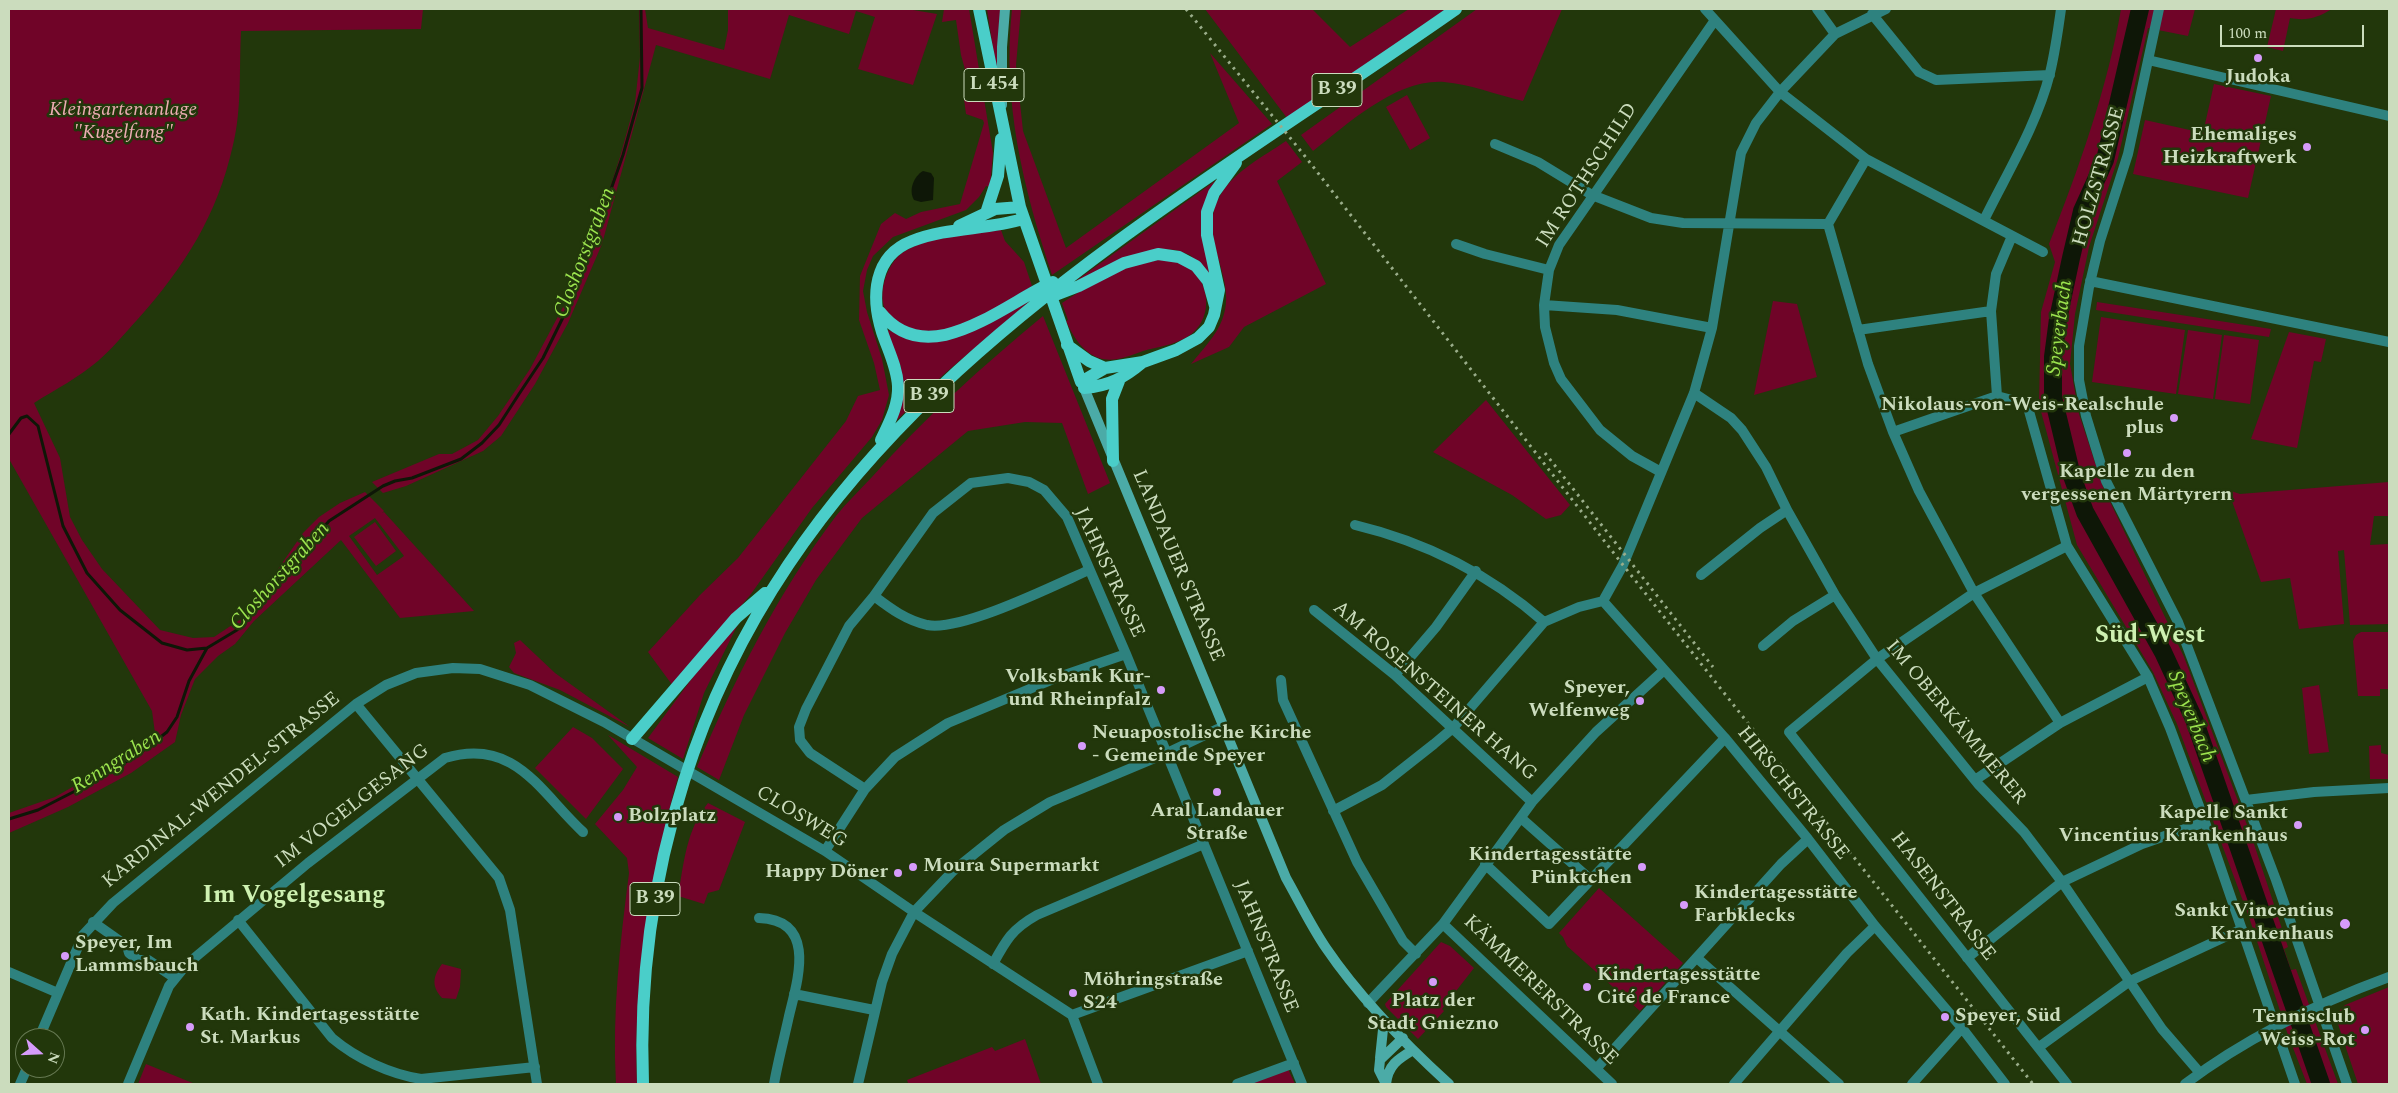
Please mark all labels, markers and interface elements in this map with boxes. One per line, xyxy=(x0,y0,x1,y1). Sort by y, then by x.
scale bar xyxy=(2223,15,2367,47)
text: 100 m xyxy=(2228,22,2267,45)
marker: Judoka xyxy=(2252,52,2264,64)
place label: Judoka xyxy=(2225,66,2291,90)
road number: L 454 xyxy=(964,68,1024,102)
road number: B 39 xyxy=(1312,74,1362,106)
park label: Kleingartenanlage "Kugelfang" xyxy=(49,99,197,146)
street label: IM ROTHSCHILD xyxy=(1532,99,1644,253)
street label: HOLZSTRASSE xyxy=(2069,104,2131,250)
place label: Ehemaliges Heizkraftwerk xyxy=(2163,124,2297,171)
marker: Ehemaliges Heizkraftwerk xyxy=(2301,141,2313,153)
water label: Closhorstgraben xyxy=(550,184,622,322)
water label: Speyerbach xyxy=(2043,279,2079,377)
road number: B 39 xyxy=(904,380,954,412)
place label: Nikolaus-von-Weis-Realschule plus xyxy=(1881,394,2164,441)
marker: Nikolaus-von-Weis-Realschule plus xyxy=(2168,412,2180,424)
marker: Kapelle zu den vergessenen Märtyrern xyxy=(2121,447,2133,459)
place label: Kapelle zu den vergessenen Märtyrern xyxy=(2022,461,2232,508)
street label: LANDAUER STRASSE xyxy=(1126,466,1228,666)
street label: JAHNSTRASSE xyxy=(1067,504,1149,642)
water label: Closhorstgraben xyxy=(226,517,336,637)
street label: AM ROSENSTEINER HANG xyxy=(1327,597,1541,787)
district label: Süd-West xyxy=(2095,622,2205,652)
street label: IM OBERKÄMMERER xyxy=(1879,636,2031,810)
place label: Volksbank Kur- und Rheinpfalz xyxy=(1005,666,1151,713)
water label: Speyerbach xyxy=(2160,668,2220,766)
place label: Speyer, Welfenweg xyxy=(1529,677,1630,724)
marker: Volksbank Kur- und Rheinpfalz xyxy=(1155,684,1167,696)
street label: KARDINAL-WENDEL-STRASSE xyxy=(98,688,346,894)
marker: Speyer, Welfenweg xyxy=(1634,695,1646,707)
place label: Neuapostolische Kirche - Gemeinde Speyer xyxy=(1092,722,1311,769)
street label: HIRSCHSTRASSE xyxy=(1731,722,1853,866)
water label: Renngraben xyxy=(67,725,167,801)
street label: IM VOGELGESANG xyxy=(271,739,435,875)
marker: Neuapostolische Kirche - Gemeinde Speyer xyxy=(1076,740,1088,752)
street label: CLOSWEG xyxy=(751,781,851,855)
marker: Aral Landauer Straße xyxy=(1211,786,1223,798)
place label: Aral Landauer Straße xyxy=(1150,800,1284,847)
place label: Kapelle Sankt Vincentius Krankenhaus xyxy=(2058,802,2288,849)
place label: Bolzplatz xyxy=(628,805,716,829)
marker: Bolzplatz xyxy=(612,811,624,823)
marker: Kapelle Sankt Vincentius Krankenhaus xyxy=(2292,819,2304,831)
street label: HASENSTRASSE xyxy=(1884,828,2000,966)
place label: Kindertagesstätte Pünktchen xyxy=(1469,844,1632,891)
place label: Moura Supermarkt xyxy=(923,855,1100,879)
place label: Happy Döner xyxy=(765,861,888,885)
marker: Moura Supermarkt xyxy=(907,861,919,873)
marker: Kindertagesstätte Pünktchen xyxy=(1636,861,1648,873)
marker: Happy Döner xyxy=(892,867,904,879)
street label: JAHNSTRASSE xyxy=(1228,877,1302,1017)
district label: Im Vogelgesang xyxy=(203,882,385,912)
road number: B 39 xyxy=(630,882,680,916)
place label: Kindertagesstätte Farbklecks xyxy=(1694,882,1857,929)
marker: Kindertagesstätte Farbklecks xyxy=(1678,899,1690,911)
place label: Sankt Vincentius Krankenhaus xyxy=(2175,900,2334,947)
street label: KÄMMERERSTRASSE xyxy=(1457,911,1623,1071)
marker: Sankt Vincentius Krankenhaus xyxy=(2338,917,2352,931)
place label: Speyer, Im Lammsbauch xyxy=(75,932,199,979)
marker: Speyer, Im Lammsbauch xyxy=(59,950,71,962)
place label: Kindertagesstätte Cité de France xyxy=(1597,964,1760,1011)
place label: Möhringstraße S24 xyxy=(1083,969,1223,1016)
marker: Platz der Stadt Gniezno xyxy=(1427,976,1439,988)
marker: Kindertagesstätte Cité de France xyxy=(1581,981,1593,993)
marker: Möhringstraße S24 xyxy=(1067,987,1079,999)
place label: Platz der Stadt Gniezno xyxy=(1367,990,1499,1037)
place label: Kath. Kindertagesstätte St. Markus xyxy=(200,1004,419,1051)
place label: Speyer, Süd xyxy=(1955,1005,2061,1029)
place label: Tennisclub Weiss-Rot xyxy=(2253,1006,2355,1053)
marker: Speyer, Süd xyxy=(1939,1011,1951,1023)
marker: Kath. Kindertagesstätte St. Markus xyxy=(184,1021,196,1033)
marker: Tennisclub Weiss-Rot xyxy=(2359,1024,2371,1036)
north arrow xyxy=(15,1028,65,1078)
text: N xyxy=(42,1049,65,1067)

